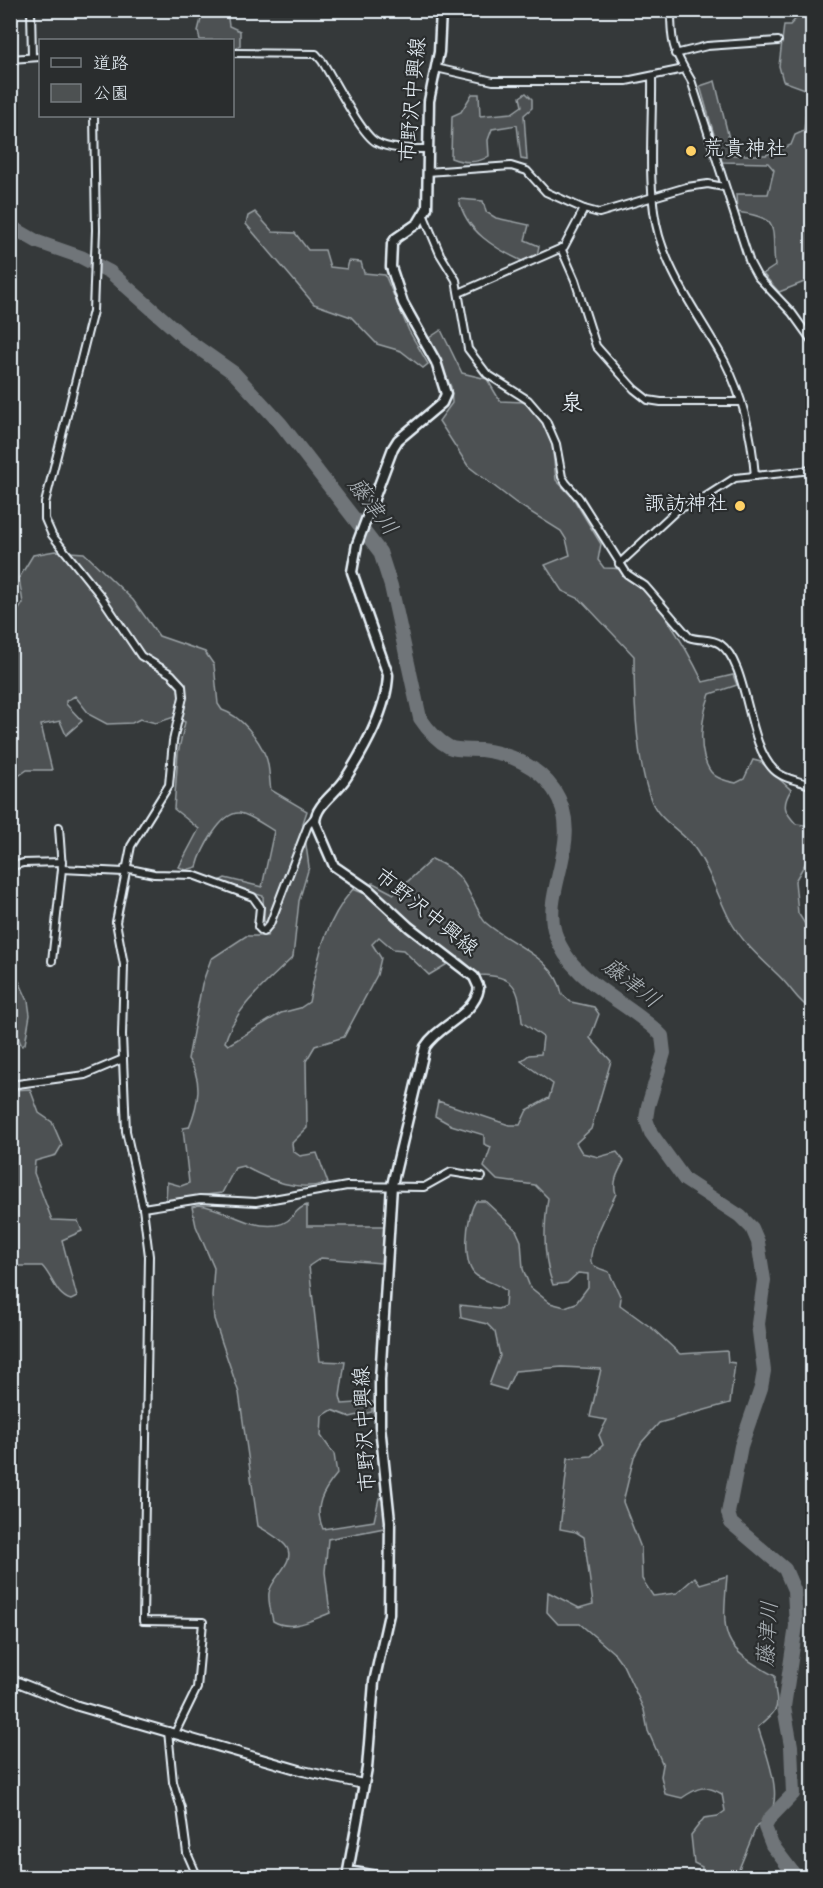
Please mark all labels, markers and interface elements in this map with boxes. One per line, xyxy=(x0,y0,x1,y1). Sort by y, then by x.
street label: 市野沢中興線 xyxy=(395,36,435,164)
legend xyxy=(39,39,234,117)
text: 道路 xyxy=(93,53,129,78)
text: 公園 xyxy=(93,83,129,108)
place label: 荒貴神社 xyxy=(703,136,787,166)
marker: 荒貴神社 xyxy=(684,144,698,158)
district label: 泉 xyxy=(561,390,583,421)
water label: 藤津川 xyxy=(339,472,403,544)
place label: 諏訪神社 xyxy=(644,491,728,521)
marker: 諏訪神社 xyxy=(733,499,747,513)
street label: 市野沢中興線 xyxy=(367,863,483,965)
water label: 藤津川 xyxy=(594,952,666,1018)
street label: 市野沢中興線 xyxy=(349,1365,385,1493)
water label: 藤津川 xyxy=(752,1600,788,1668)

